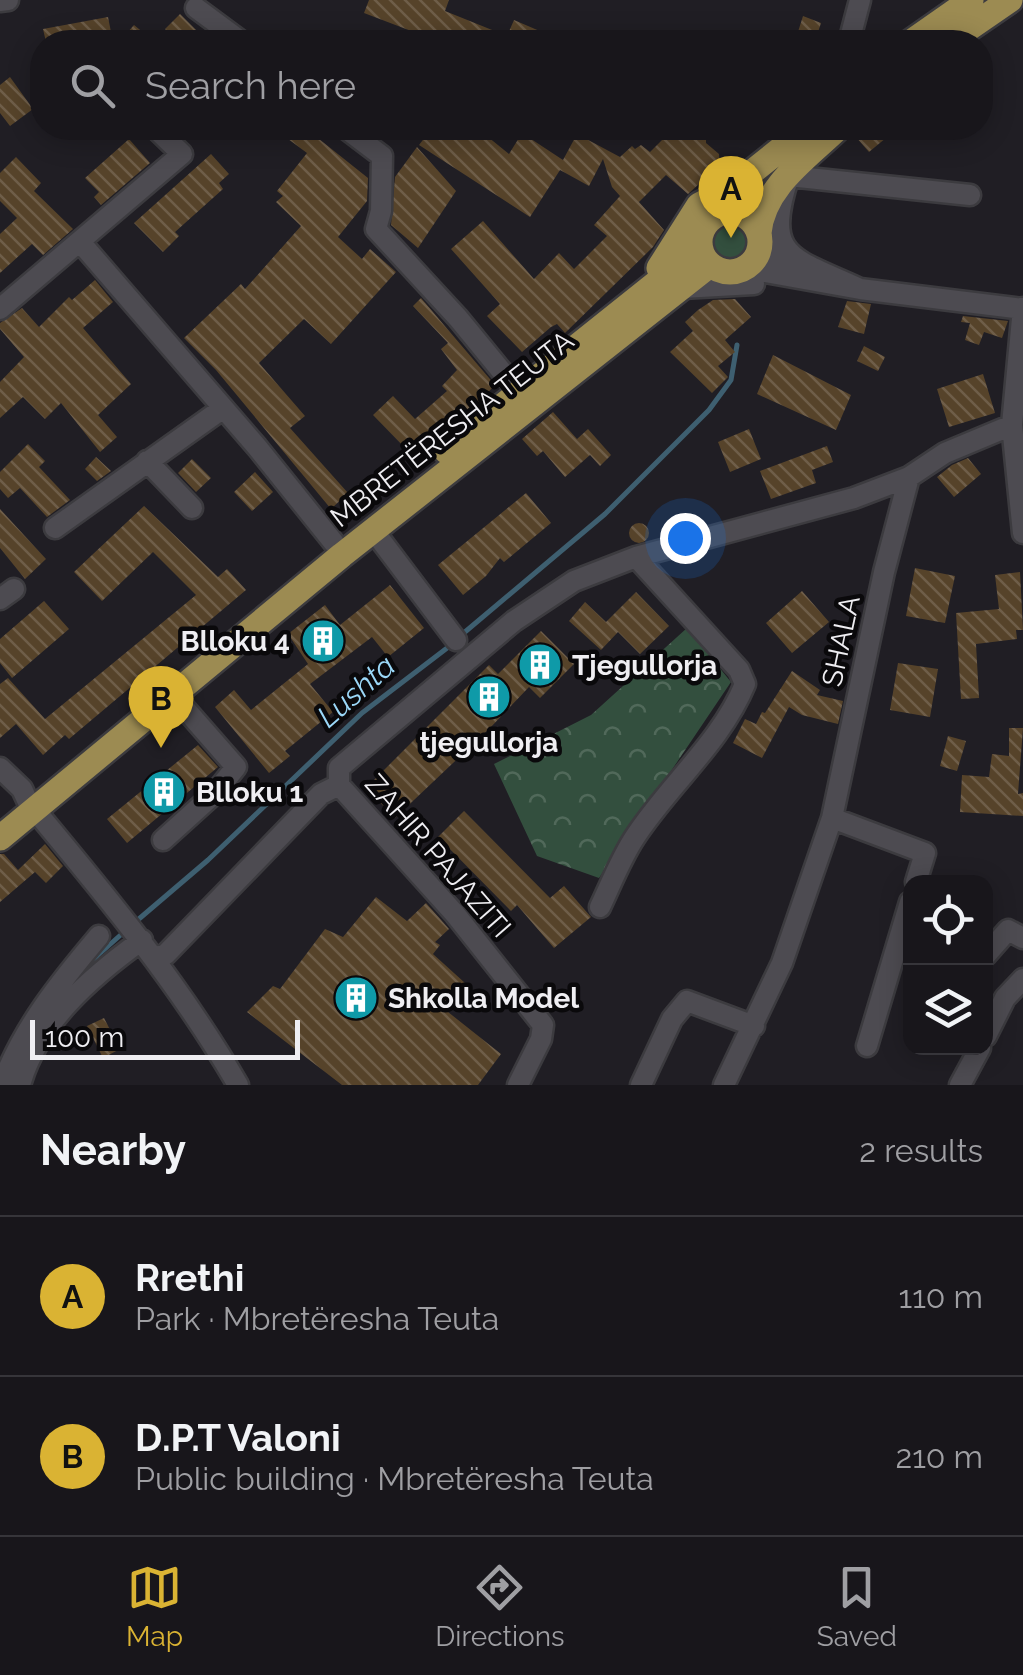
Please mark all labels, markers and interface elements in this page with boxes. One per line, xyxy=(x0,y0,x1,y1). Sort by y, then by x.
search box xyxy=(30,30,993,140)
icon: search xyxy=(65,58,120,113)
text: Search here xyxy=(145,63,356,108)
pin: A xyxy=(698,156,764,238)
street label: MBRETËRESHA TEUTA xyxy=(324,324,580,534)
your location xyxy=(660,513,711,564)
street label: SHALA xyxy=(815,593,867,689)
building icon: Blloku 4 xyxy=(300,618,346,664)
place label: Blloku 4 xyxy=(181,625,290,658)
building icon: Tjegullorja xyxy=(517,642,563,688)
water label: Lushta xyxy=(310,648,402,734)
place label: Tjegullorja xyxy=(572,649,717,682)
pin: B xyxy=(128,666,194,748)
building icon: tjegullorja xyxy=(466,674,512,720)
place label: tjegullorja xyxy=(420,726,558,759)
street label: ZAHIR PAJAZITI xyxy=(358,768,518,944)
building icon: Blloku 1 xyxy=(141,769,187,815)
place label: Blloku 1 xyxy=(196,776,303,809)
map controls xyxy=(903,875,993,1055)
button: locate xyxy=(903,875,993,965)
button: layers xyxy=(903,965,993,1055)
building icon: Shkolla Model xyxy=(333,975,379,1021)
place label: Shkolla Model xyxy=(388,982,579,1015)
scale bar xyxy=(30,1015,300,1060)
text: 100 m xyxy=(45,1021,124,1054)
text: Nearby xyxy=(40,1126,186,1175)
text: 2 results xyxy=(859,1132,983,1169)
text: Rrethi xyxy=(135,1255,244,1300)
text: A xyxy=(62,1278,83,1315)
text: 110 m xyxy=(898,1278,983,1315)
text: Park · Mbretëresha Teuta xyxy=(135,1300,499,1337)
text: D.P.T Valoni xyxy=(135,1415,341,1460)
text: B xyxy=(62,1438,83,1475)
text: 210 m xyxy=(895,1438,983,1475)
text: Public building · Mbretëresha Teuta xyxy=(135,1460,654,1497)
tab: Map xyxy=(126,1560,183,1653)
tab: Directions xyxy=(435,1560,565,1653)
tab: Saved xyxy=(817,1560,897,1653)

